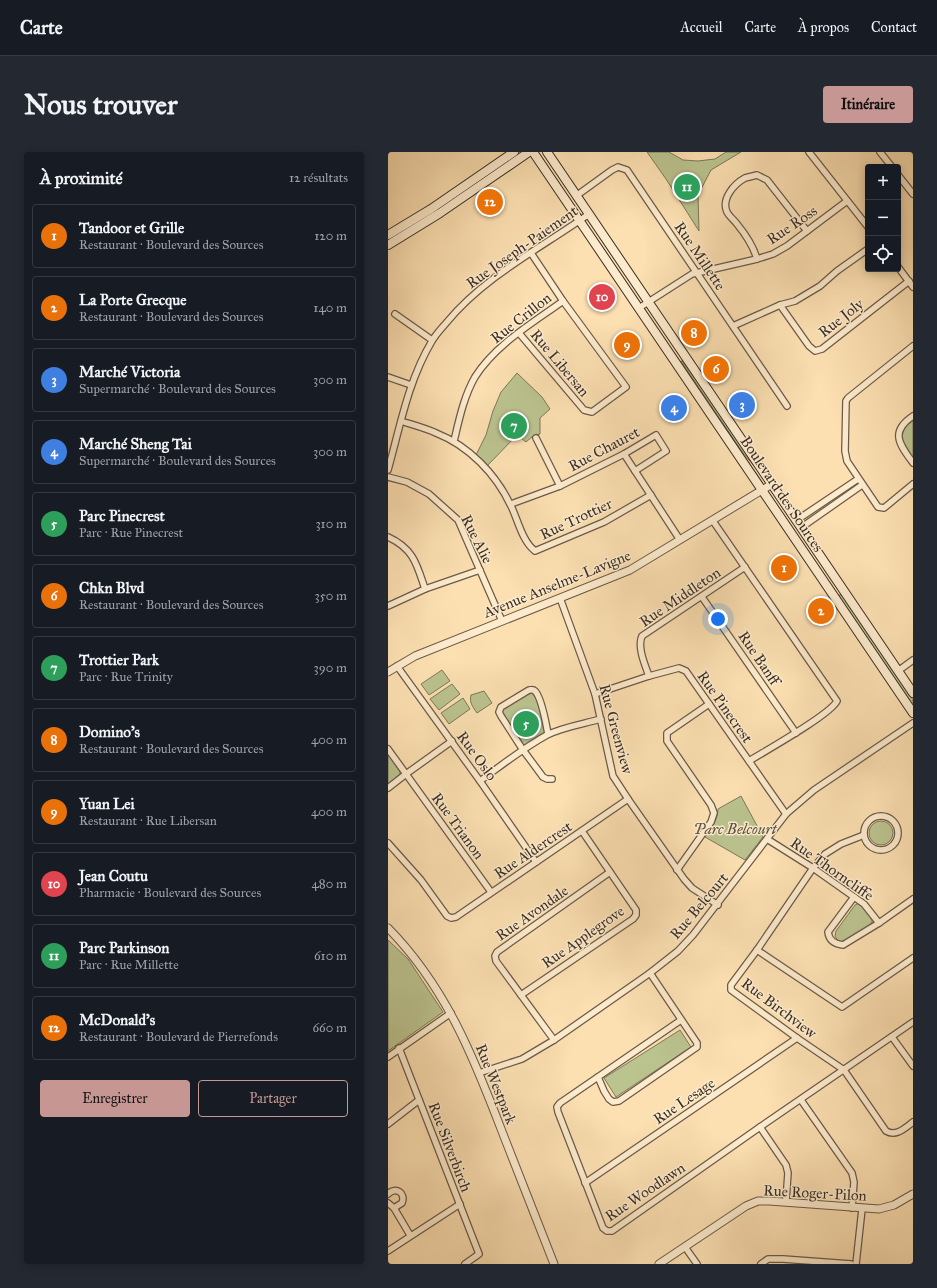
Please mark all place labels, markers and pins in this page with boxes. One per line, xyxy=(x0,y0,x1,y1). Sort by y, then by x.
pin: 11 xyxy=(674,172,700,202)
pin: 12 xyxy=(477,187,503,217)
pin: 10 xyxy=(589,282,615,312)
pin: 8 xyxy=(681,318,707,348)
pin: 9 xyxy=(614,330,640,360)
pin: 6 xyxy=(703,354,729,384)
pin: 3 xyxy=(729,390,755,420)
pin: 4 xyxy=(661,393,687,423)
pin: 7 xyxy=(501,411,527,441)
pin: 1 xyxy=(771,553,797,583)
pin: 2 xyxy=(808,596,834,626)
pin: 5 xyxy=(513,709,539,739)

